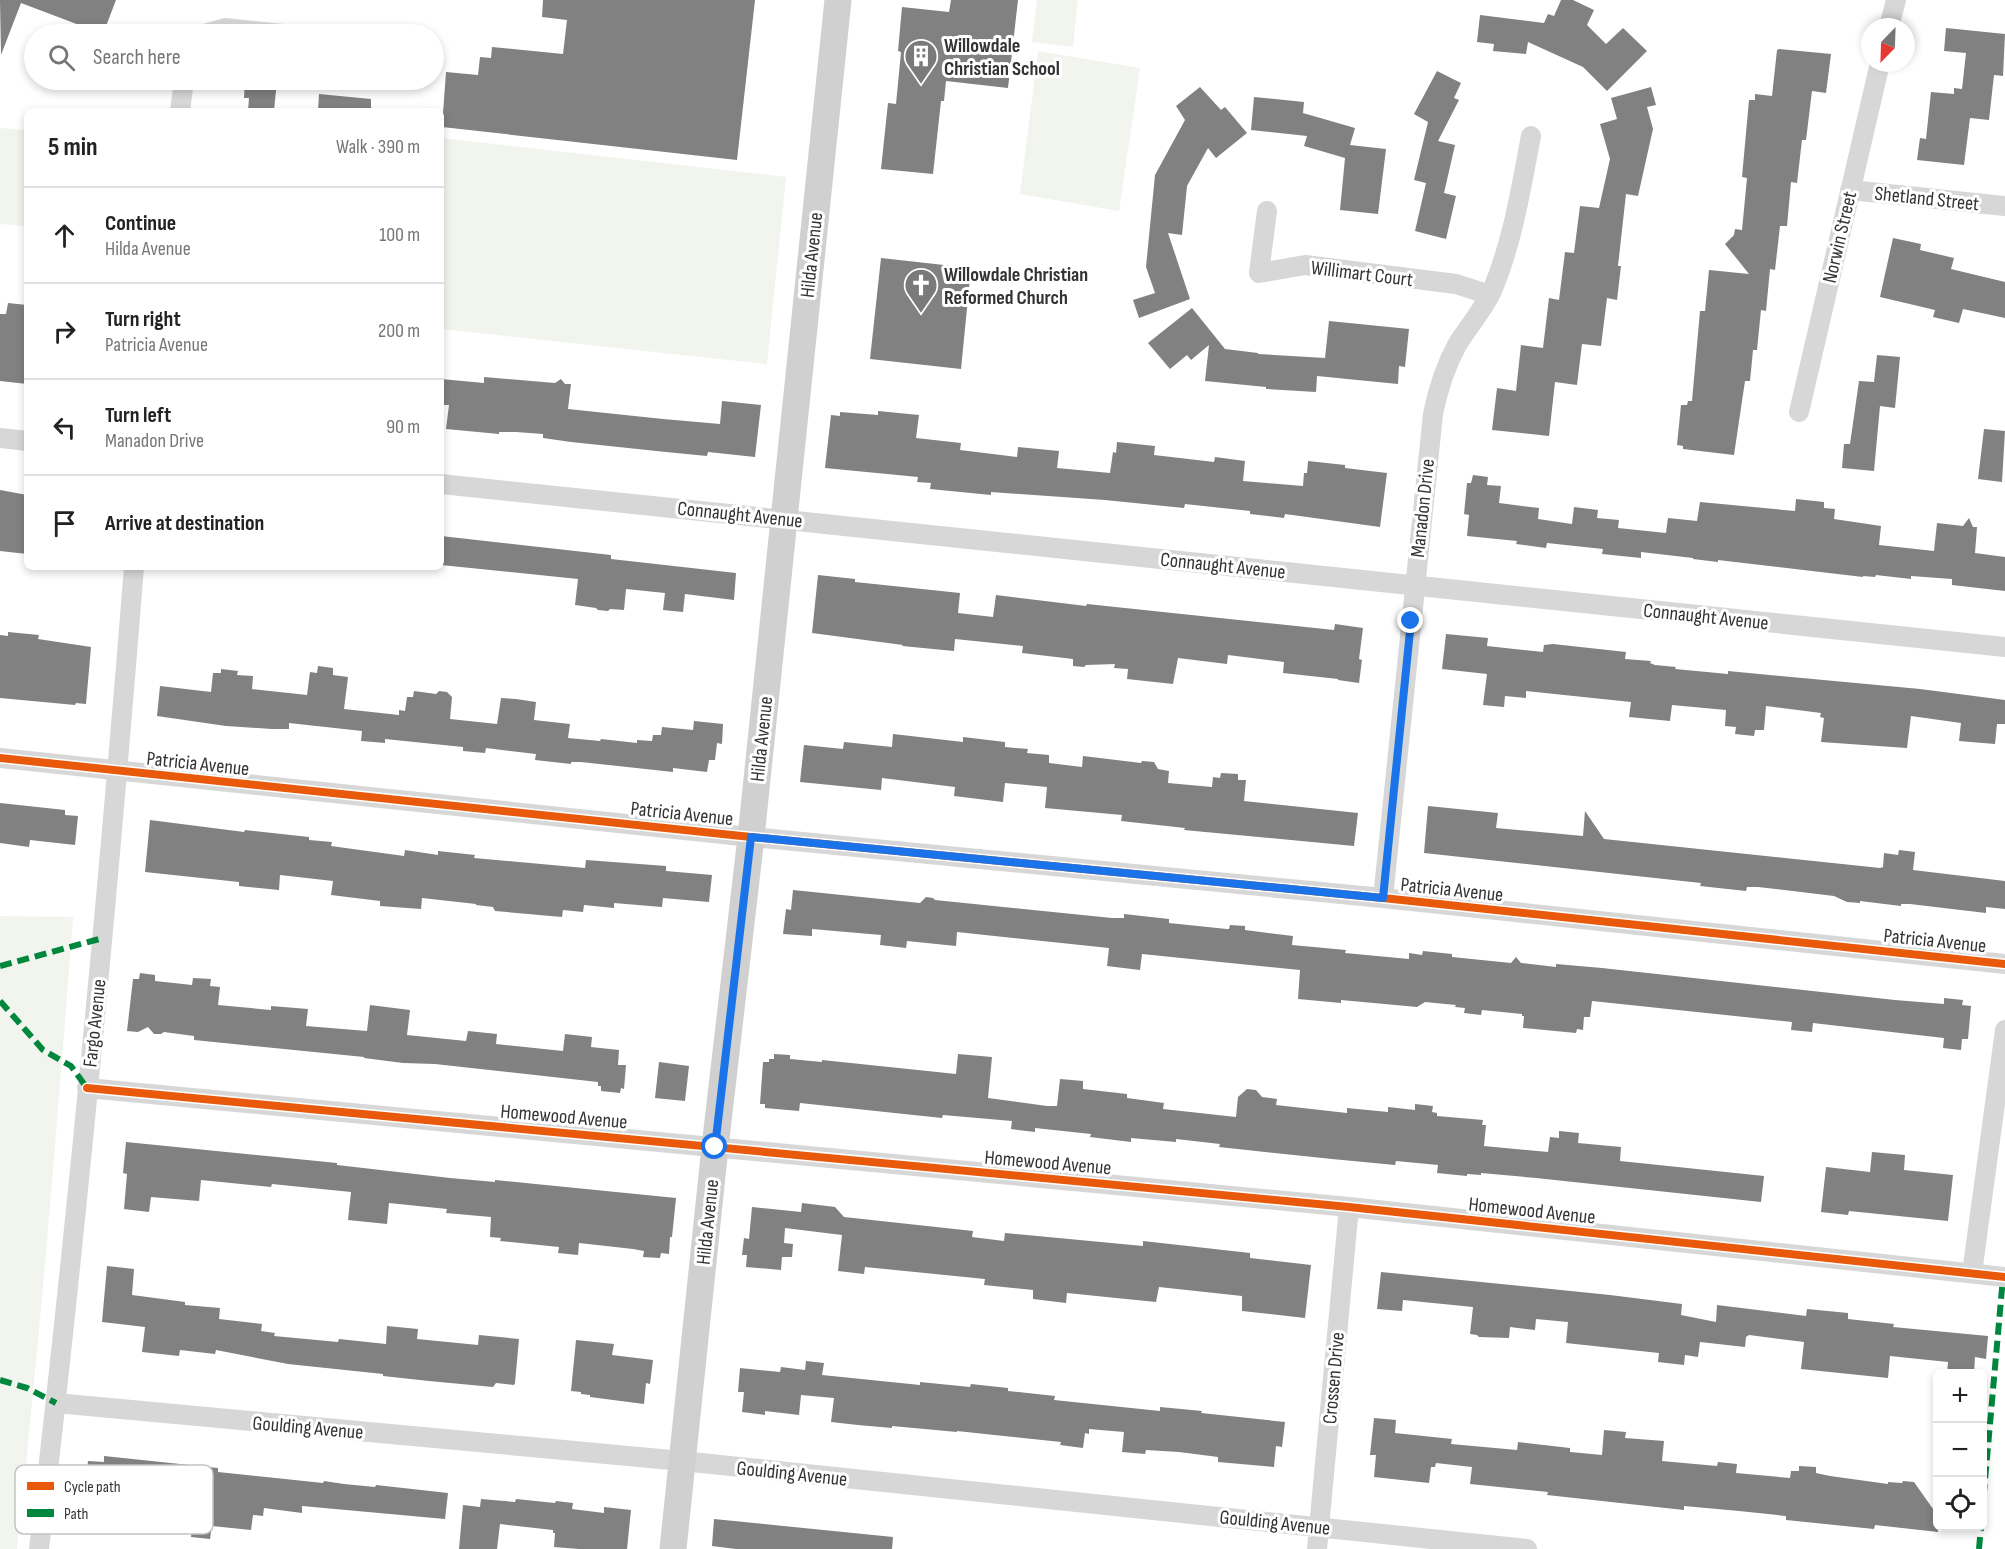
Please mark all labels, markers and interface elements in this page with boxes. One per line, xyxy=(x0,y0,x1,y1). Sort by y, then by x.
north arrow xyxy=(1861,18,1915,72)
search box xyxy=(24,24,444,90)
place label: Willowdale Christian School xyxy=(944,34,1060,81)
building icon: Willowdale Christian School xyxy=(903,38,939,85)
icon: search xyxy=(45,41,78,74)
text: Search here xyxy=(93,44,180,71)
text: 5 min xyxy=(48,132,98,163)
text: Walk · 390 m xyxy=(336,135,420,159)
street label: Shetland Street xyxy=(1873,182,1980,216)
street label: Norwin Street xyxy=(1818,189,1862,285)
text: Continue xyxy=(105,210,176,237)
street label: Hilda Avenue xyxy=(796,211,828,299)
icon: ahead xyxy=(48,219,81,252)
text: 100 m xyxy=(379,223,420,247)
text: Hilda Avenue xyxy=(105,237,191,261)
street label: Willimart Court xyxy=(1310,256,1414,292)
place label: Willowdale Christian Reformed Church xyxy=(944,263,1088,310)
church icon: Willowdale Christian Reformed Church xyxy=(903,267,939,314)
text: Turn right xyxy=(105,306,181,333)
icon: right xyxy=(48,315,81,348)
text: 200 m xyxy=(378,319,420,343)
text: Patricia Avenue xyxy=(105,333,208,357)
text: Turn left xyxy=(105,402,171,429)
icon: left xyxy=(48,411,81,444)
text: 90 m xyxy=(386,415,420,439)
text: Manadon Drive xyxy=(105,429,204,453)
street label: Manadon Drive xyxy=(1406,458,1440,559)
street label: Connaught Avenue xyxy=(676,496,804,534)
icon: arrive xyxy=(48,507,81,540)
text: Arrive at destination xyxy=(105,510,264,537)
street label: Connaught Avenue xyxy=(1159,547,1287,585)
street label: Connaught Avenue xyxy=(1642,598,1770,636)
route end xyxy=(1397,607,1423,633)
street label: Hilda Avenue xyxy=(746,695,778,783)
street label: Patricia Avenue xyxy=(145,747,250,781)
street label: Patricia Avenue xyxy=(629,797,734,831)
street label: Patricia Avenue xyxy=(1399,873,1504,907)
street label: Patricia Avenue xyxy=(1882,924,1987,958)
street label: Fargo Avenue xyxy=(78,978,112,1068)
street label: Homewood Avenue xyxy=(499,1099,628,1135)
route start xyxy=(701,1133,727,1159)
street label: Homewood Avenue xyxy=(983,1145,1112,1181)
street label: Hilda Avenue xyxy=(692,1178,724,1266)
street label: Homewood Avenue xyxy=(1467,1192,1597,1230)
street label: Crossen Drive xyxy=(1318,1331,1350,1425)
map controls xyxy=(1933,1369,1987,1531)
button: + xyxy=(1933,1369,1987,1423)
street label: Goulding Avenue xyxy=(252,1411,364,1445)
button: − xyxy=(1933,1423,1987,1477)
street label: Goulding Avenue xyxy=(735,1456,848,1492)
legend xyxy=(15,1465,213,1534)
button: locate xyxy=(1933,1477,1987,1531)
text: Cycle path xyxy=(64,1478,121,1497)
text: Path xyxy=(64,1505,88,1524)
street label: Goulding Avenue xyxy=(1218,1505,1331,1541)

